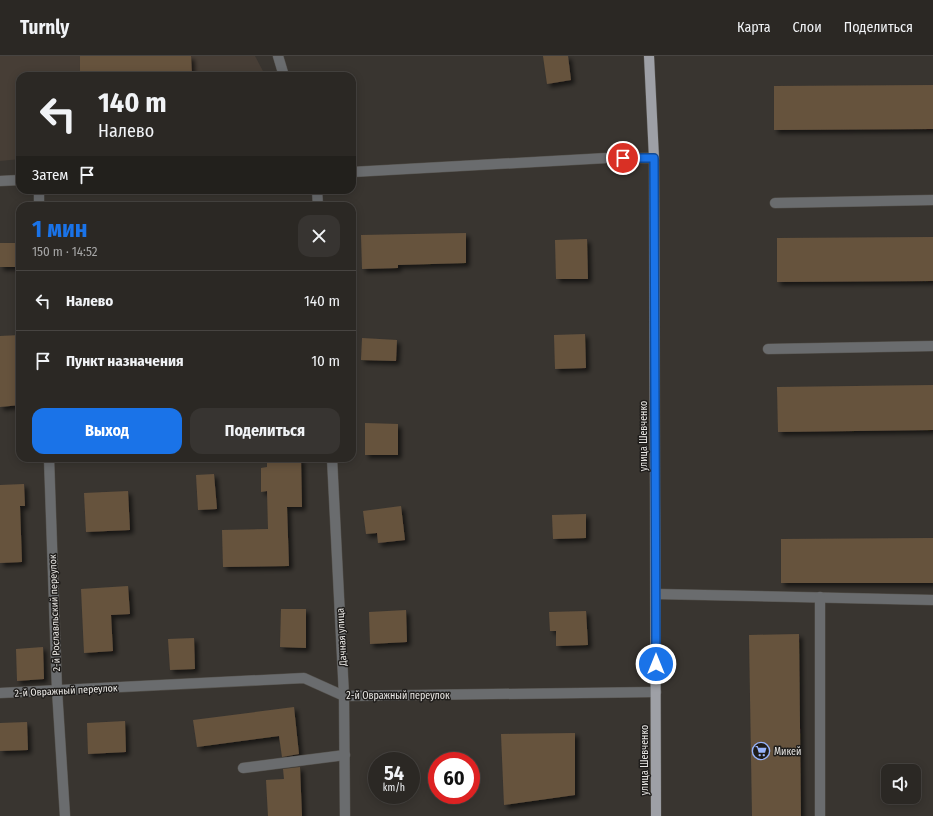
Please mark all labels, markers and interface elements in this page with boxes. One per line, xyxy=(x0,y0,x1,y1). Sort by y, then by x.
text: Turnly xyxy=(20,16,69,39)
text: Карта xyxy=(737,19,771,36)
text: Слои xyxy=(793,19,822,36)
text: Поделиться xyxy=(844,19,913,36)
text: 140 m xyxy=(98,86,167,119)
icon: left xyxy=(32,88,84,140)
text: Налево xyxy=(98,120,154,142)
pin xyxy=(606,141,640,175)
icon: arrive xyxy=(612,147,634,169)
icon: arrive xyxy=(76,164,98,186)
text: Затем xyxy=(32,166,68,184)
text: 1 мин xyxy=(32,215,87,243)
button: close xyxy=(298,215,340,257)
text: 150 m · 14:52 xyxy=(32,244,97,259)
icon: left xyxy=(32,290,54,312)
text: Налево xyxy=(66,292,113,310)
text: 140 m xyxy=(304,292,340,310)
icon: arrive xyxy=(32,350,54,372)
text: Пункт назначения xyxy=(66,352,184,370)
text: 10 m xyxy=(311,352,340,370)
street label: улица Шевченко xyxy=(638,401,650,471)
button: Выход xyxy=(32,408,182,454)
button: Поделиться xyxy=(190,408,340,454)
street label: 2-й Рославльский переулок xyxy=(47,554,63,672)
street label: Дачная улица xyxy=(334,608,350,667)
position arrow xyxy=(635,643,677,685)
street label: 2-й Овражный переулок xyxy=(14,682,118,700)
street label: 2-й Овражный переулок xyxy=(346,690,450,702)
street label: улица Шевченко xyxy=(639,725,651,795)
supermarket icon: Микей xyxy=(751,741,771,761)
place label: Микей xyxy=(774,746,801,758)
speed limit sign: 60 xyxy=(428,752,480,804)
text: 54 xyxy=(384,761,404,785)
map controls xyxy=(881,764,921,804)
button: sound xyxy=(881,764,921,804)
text: km/h xyxy=(383,782,405,794)

